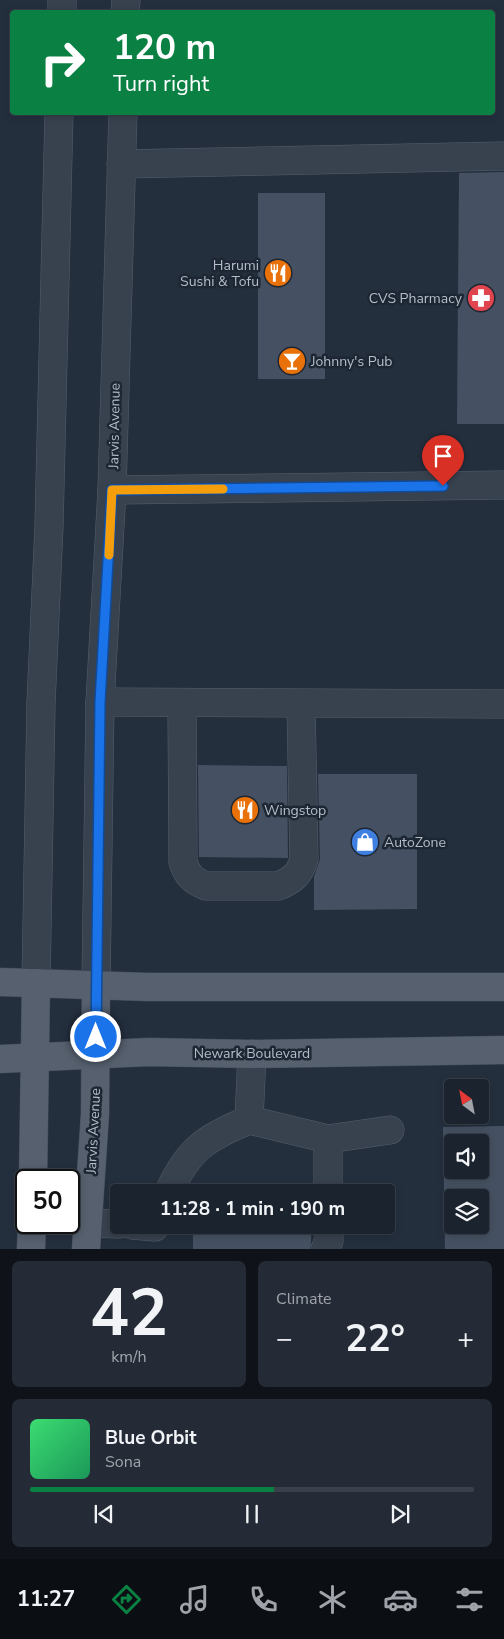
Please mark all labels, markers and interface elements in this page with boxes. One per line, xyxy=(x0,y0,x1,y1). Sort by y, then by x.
text: 120 m xyxy=(113,24,216,71)
icon: right xyxy=(30,30,95,95)
text: Turn right xyxy=(113,69,209,99)
place label: Harumi Sushi & Tofu xyxy=(180,256,259,291)
restaurant icon: Harumi Sushi & Tofu xyxy=(263,258,293,288)
pharmacy icon: CVS Pharmacy xyxy=(466,283,496,313)
place label: CVS Pharmacy xyxy=(369,289,463,308)
bar icon: Johnny's Pub xyxy=(277,346,307,376)
place label: Johnny's Pub xyxy=(310,352,393,371)
street label: Jarvis Avenue xyxy=(104,383,125,470)
pin xyxy=(422,435,464,486)
icon: arrive xyxy=(429,442,457,470)
restaurant icon: Wingstop xyxy=(230,795,260,825)
place label: Wingstop xyxy=(264,801,326,820)
shop icon: AutoZone xyxy=(350,827,380,857)
place label: AutoZone xyxy=(384,833,446,852)
position arrow xyxy=(69,1010,121,1062)
street label: Newark Boulevard xyxy=(194,1044,310,1063)
north arrow xyxy=(444,1079,489,1124)
map controls xyxy=(444,1079,489,1234)
street label: Jarvis Avenue xyxy=(82,1088,105,1175)
button: sound xyxy=(444,1134,489,1179)
speed limit sign: 50 xyxy=(15,1169,80,1234)
button: layers xyxy=(444,1189,489,1234)
text: 11:28 · 1 min · 190 m xyxy=(160,1196,345,1222)
text: 42 xyxy=(90,1269,168,1358)
text: Climate xyxy=(276,1288,331,1310)
text: 22° xyxy=(345,1313,405,1364)
text: − xyxy=(276,1320,293,1358)
text: + xyxy=(457,1320,474,1358)
text: km/h xyxy=(111,1346,147,1368)
text: Blue Orbit xyxy=(105,1425,196,1451)
text: Sona xyxy=(105,1451,141,1473)
icon: previous xyxy=(90,1500,118,1528)
icon: pause xyxy=(238,1500,266,1528)
icon: next xyxy=(386,1500,414,1528)
icon: directions xyxy=(109,1582,144,1617)
icon: music xyxy=(177,1582,212,1617)
icon: phone xyxy=(246,1582,281,1617)
icon: climate xyxy=(315,1582,350,1617)
icon: car xyxy=(383,1582,418,1617)
icon: filters xyxy=(452,1582,487,1617)
text: 11:27 xyxy=(17,1584,75,1614)

